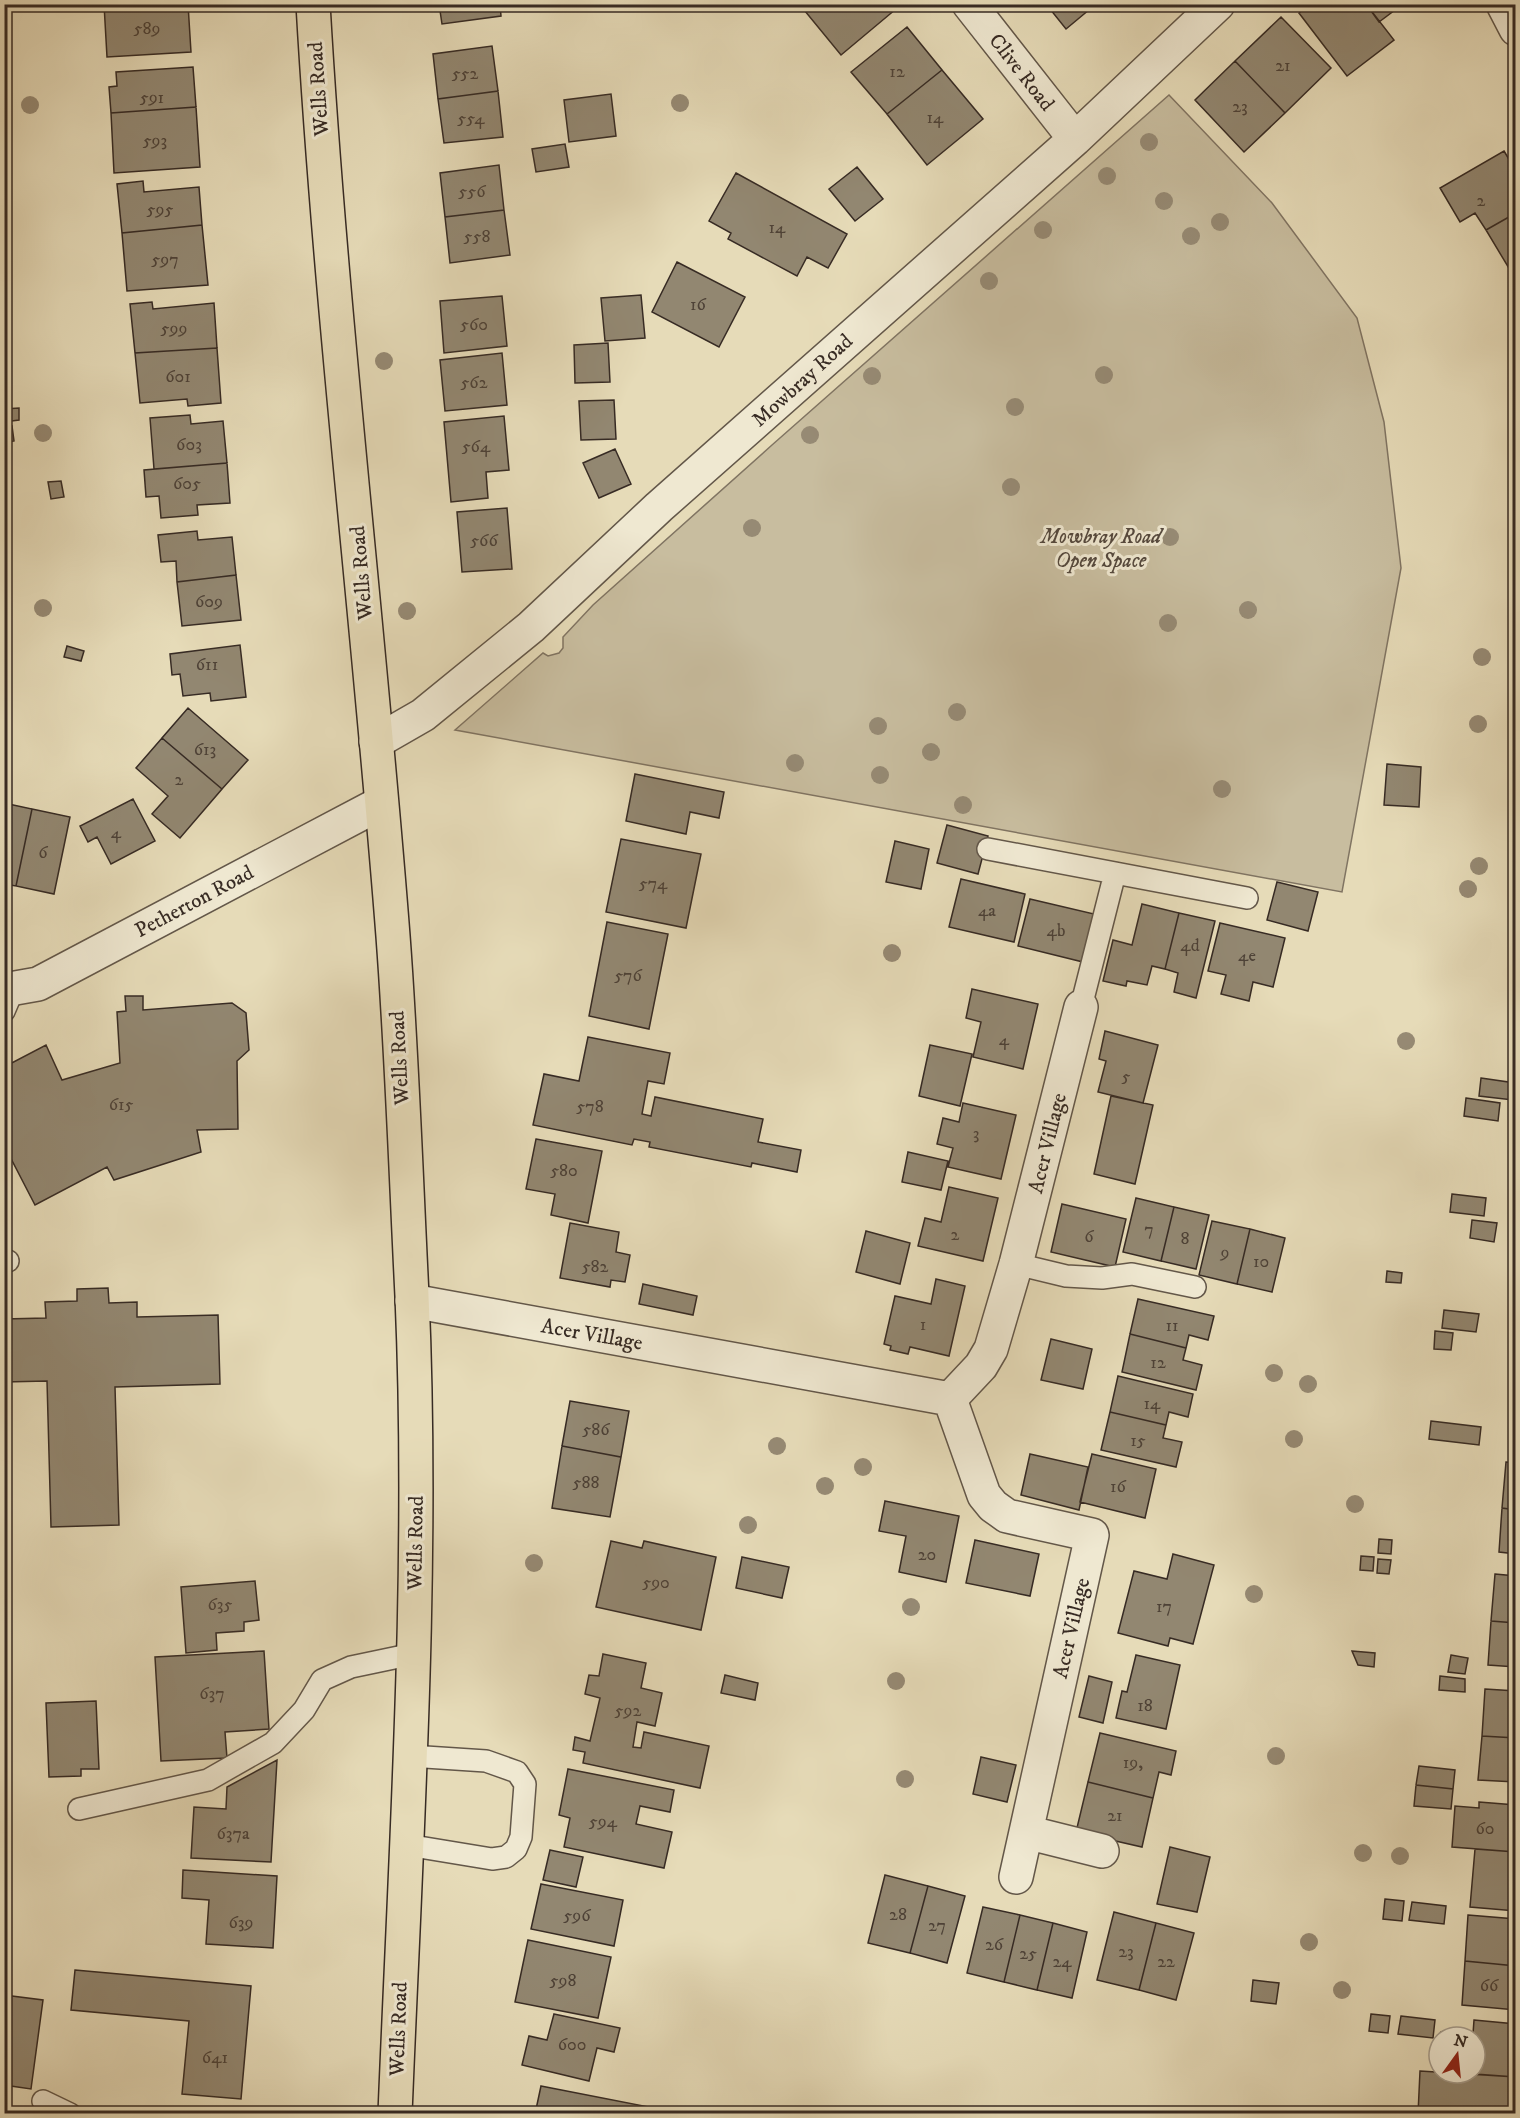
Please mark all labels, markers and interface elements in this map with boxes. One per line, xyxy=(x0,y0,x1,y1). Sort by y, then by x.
house number: 589 xyxy=(134,18,160,40)
street label: Clive Road xyxy=(983,29,1060,117)
street label: Wells Road xyxy=(303,40,335,138)
house number: 21 xyxy=(1275,55,1291,77)
house number: 12 xyxy=(889,61,905,83)
house number: 552 xyxy=(452,63,479,85)
house number: 591 xyxy=(140,87,164,109)
house number: 23 xyxy=(1232,96,1248,118)
house number: 14 xyxy=(927,107,944,129)
house number: 554 xyxy=(457,108,485,130)
house number: 593 xyxy=(143,130,167,152)
house number: 556 xyxy=(458,181,486,203)
house number: 2 xyxy=(1477,190,1486,212)
house number: 595 xyxy=(147,199,173,221)
house number: 14 xyxy=(769,217,786,239)
house number: 558 xyxy=(464,226,490,248)
house number: 597 xyxy=(151,249,179,271)
house number: 16 xyxy=(690,294,707,316)
house number: 560 xyxy=(460,314,488,336)
house number: 599 xyxy=(161,318,187,340)
street label: Mowbray Road xyxy=(747,328,859,433)
house number: 601 xyxy=(165,366,191,388)
house number: 562 xyxy=(460,372,488,394)
house number: 603 xyxy=(176,434,202,456)
house number: 564 xyxy=(462,436,491,458)
house number: 605 xyxy=(173,473,201,495)
street label: Wells Road xyxy=(345,524,379,622)
park label: Mowbray Road Open Space xyxy=(1039,524,1164,574)
house number: 566 xyxy=(470,530,498,552)
house number: 609 xyxy=(195,591,223,613)
house number: 611 xyxy=(196,654,218,676)
house number: 613 xyxy=(194,739,216,761)
house number: 2 xyxy=(175,769,184,791)
house number: 4 xyxy=(111,822,122,844)
house number: 6 xyxy=(38,842,48,864)
street label: Petherton Road xyxy=(131,859,259,944)
house number: 574 xyxy=(639,873,668,895)
house number: 4a xyxy=(978,900,996,922)
house number: 4b xyxy=(1047,920,1065,942)
house number: 4d xyxy=(1180,935,1200,957)
house number: 4e xyxy=(1238,945,1256,967)
house number: 576 xyxy=(614,965,642,987)
street label: Wells Road xyxy=(385,1010,416,1107)
house number: 4 xyxy=(999,1029,1010,1051)
house number: 5 xyxy=(1122,1066,1131,1088)
street label: Acer Village xyxy=(1023,1090,1073,1196)
house number: 615 xyxy=(109,1094,133,1116)
house number: 578 xyxy=(576,1096,604,1118)
house number: 3 xyxy=(973,1123,979,1145)
house number: 580 xyxy=(550,1160,578,1182)
house number: 7 xyxy=(1144,1219,1154,1241)
house number: 2 xyxy=(951,1224,960,1246)
house number: 6 xyxy=(1084,1226,1094,1248)
house number: 8 xyxy=(1180,1228,1190,1250)
house number: 9 xyxy=(1220,1242,1229,1264)
house number: 10 xyxy=(1253,1251,1269,1273)
house number: 582 xyxy=(582,1256,609,1278)
street label: Acer Village xyxy=(539,1313,645,1357)
house number: 1 xyxy=(920,1314,926,1336)
house number: 11 xyxy=(1165,1315,1179,1337)
house number: 12 xyxy=(1150,1352,1166,1374)
house number: 14 xyxy=(1144,1393,1161,1415)
house number: 586 xyxy=(582,1419,610,1441)
house number: 15 xyxy=(1130,1430,1146,1452)
house number: 588 xyxy=(573,1472,599,1494)
house number: 16 xyxy=(1110,1476,1127,1498)
street label: Wells Road xyxy=(402,1495,430,1592)
house number: 20 xyxy=(918,1544,936,1566)
house number: 590 xyxy=(642,1572,670,1594)
street label: Acer Village xyxy=(1048,1575,1096,1681)
house number: 635 xyxy=(207,1594,233,1616)
house number: 17 xyxy=(1156,1596,1172,1618)
house number: 637 xyxy=(199,1683,225,1705)
house number: 18 xyxy=(1137,1695,1153,1717)
house number: 592 xyxy=(615,1700,642,1722)
house number: 19, xyxy=(1123,1752,1143,1774)
house number: 21 xyxy=(1107,1805,1123,1827)
house number: 594 xyxy=(589,1811,618,1833)
house number: 60 xyxy=(1475,1818,1495,1840)
house number: 637a xyxy=(216,1823,250,1845)
house number: 28 xyxy=(889,1904,907,1926)
house number: 596 xyxy=(563,1905,591,1927)
house number: 639 xyxy=(228,1912,254,1934)
house number: 27 xyxy=(928,1915,946,1937)
house number: 26 xyxy=(985,1934,1004,1956)
house number: 23 xyxy=(1118,1941,1134,1963)
house number: 25 xyxy=(1019,1943,1037,1965)
house number: 24 xyxy=(1052,1951,1072,1973)
house number: 22 xyxy=(1157,1951,1175,1973)
house number: 598 xyxy=(550,1970,576,1992)
house number: 66 xyxy=(1480,1975,1499,1997)
street label: Wells Road xyxy=(384,1981,414,2078)
north arrow xyxy=(1427,2025,1487,2085)
text: N xyxy=(1452,2030,1470,2053)
house number: 600 xyxy=(558,2034,586,2056)
house number: 641 xyxy=(202,2047,228,2069)

